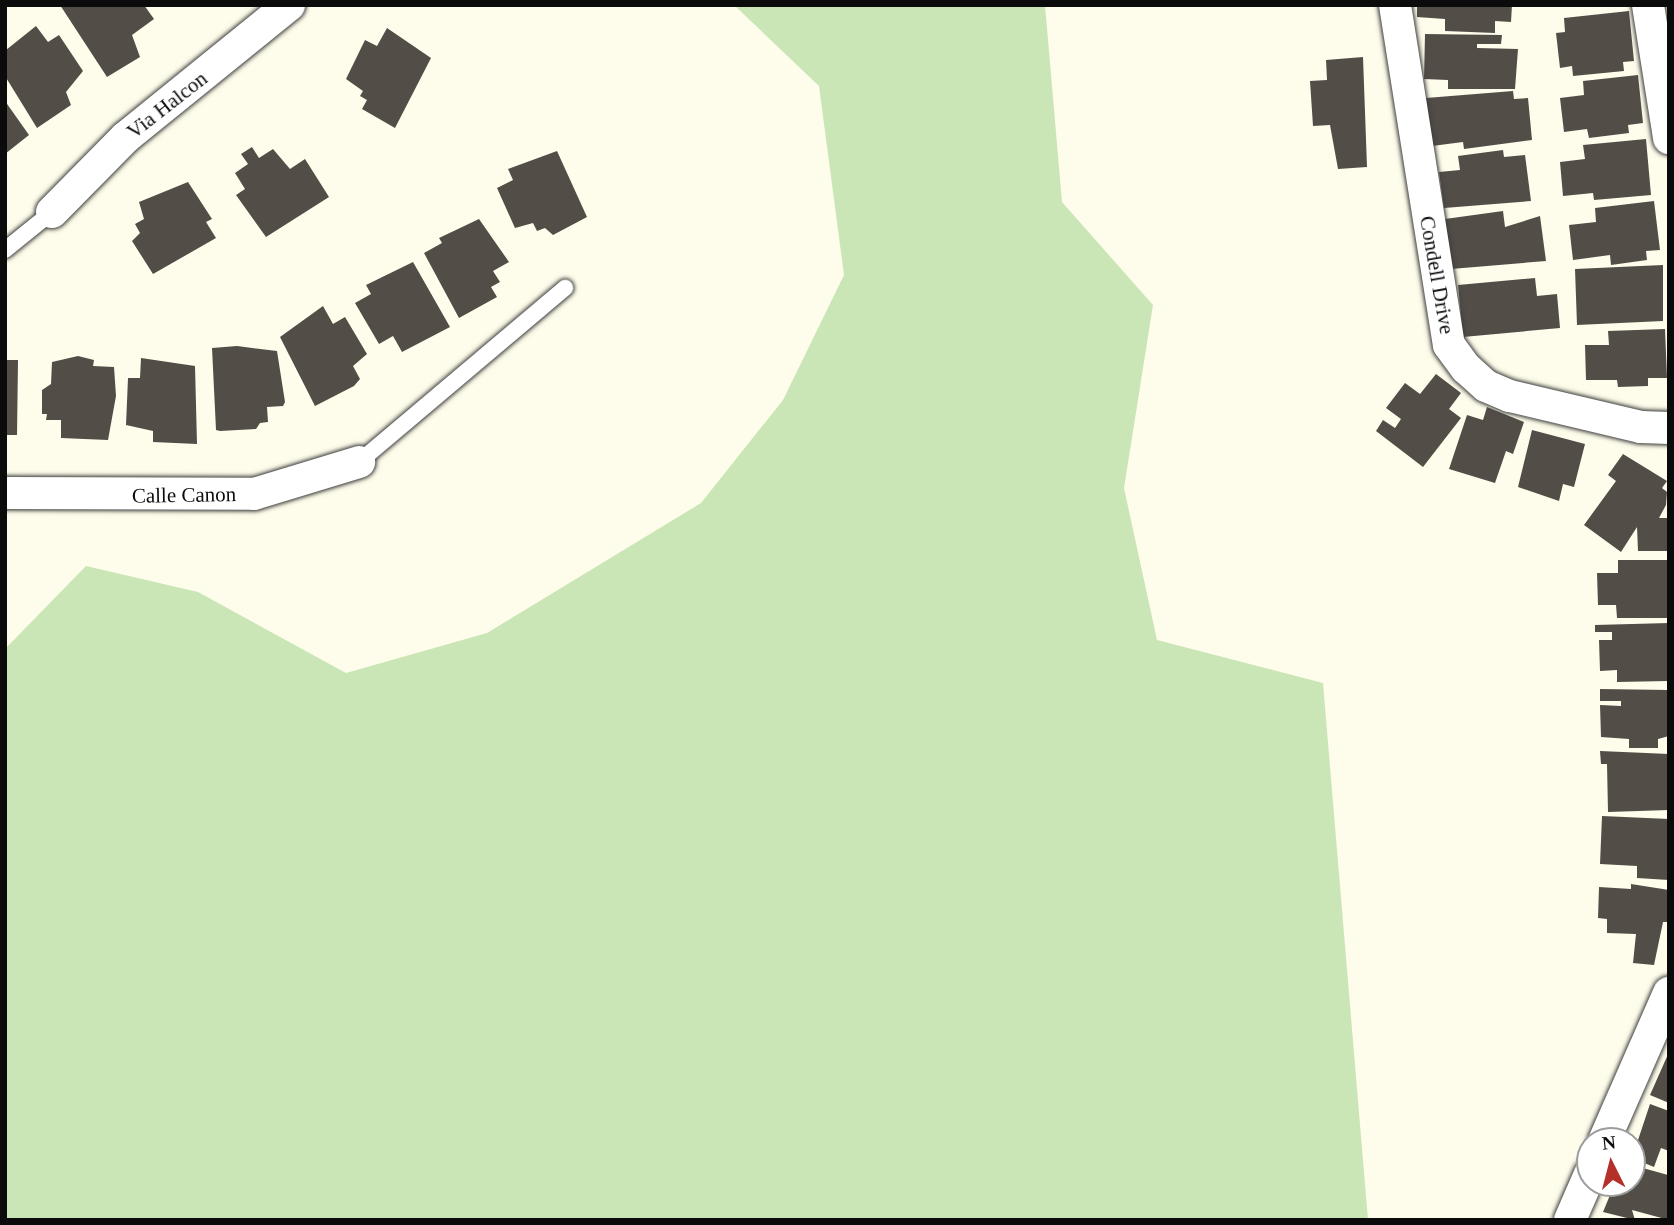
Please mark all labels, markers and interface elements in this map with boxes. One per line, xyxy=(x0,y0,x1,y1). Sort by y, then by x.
street label: Via Halcon xyxy=(122,66,212,144)
street label: Condell Drive xyxy=(1414,214,1460,336)
street label: Calle Canon xyxy=(132,481,236,509)
north arrow xyxy=(1576,1127,1646,1197)
text: N xyxy=(1601,1131,1617,1154)

